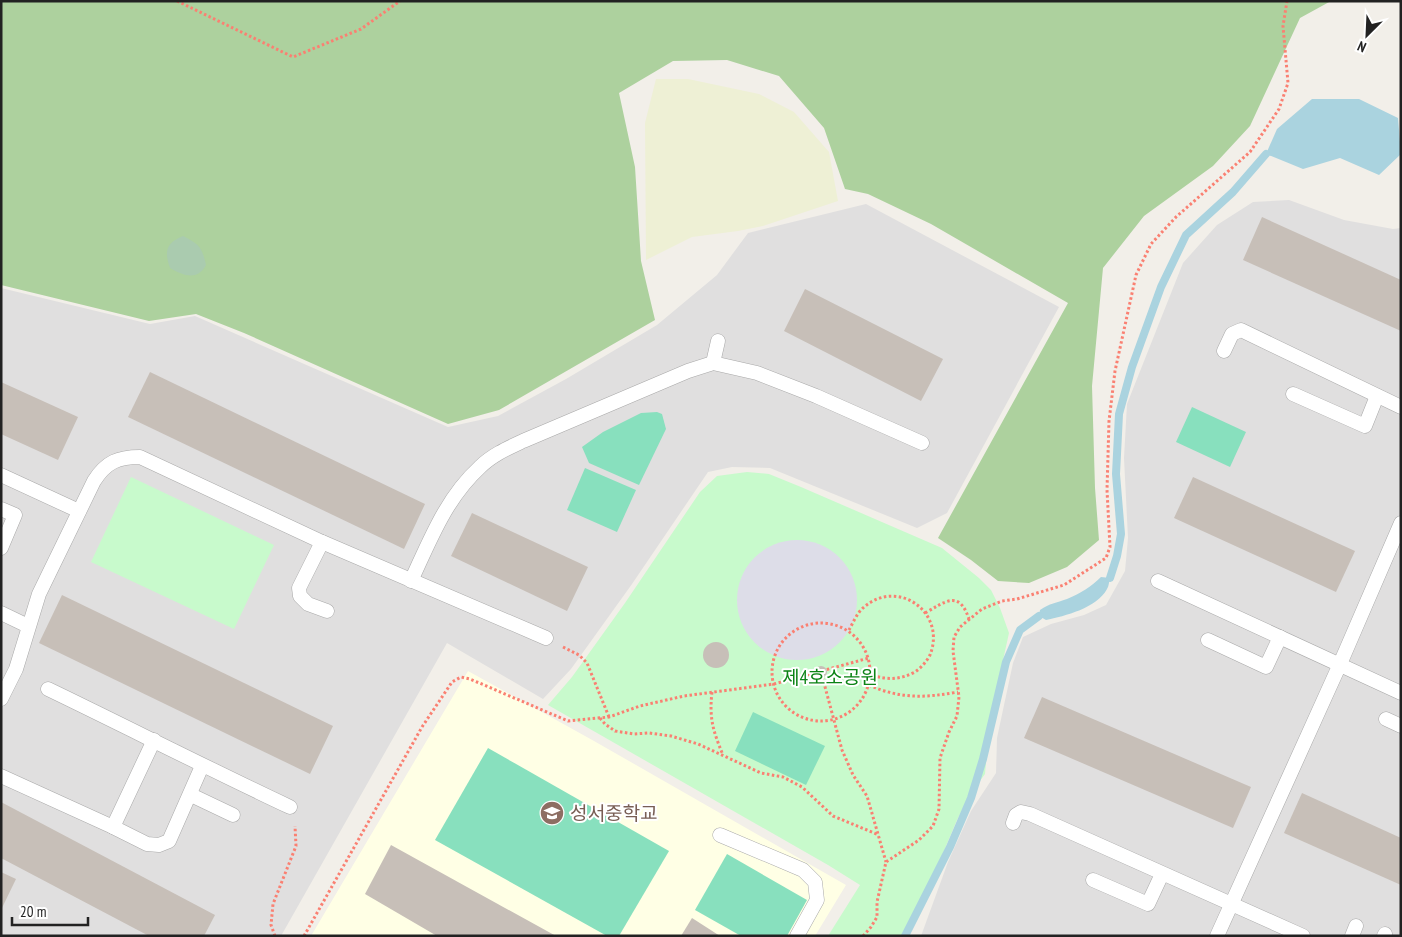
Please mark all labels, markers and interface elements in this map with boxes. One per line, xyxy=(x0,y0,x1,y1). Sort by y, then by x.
north arrow xyxy=(1342,10,1392,60)
text: N xyxy=(1355,37,1369,57)
park label: 제4호소공원 xyxy=(782,665,878,689)
school or university icon: 성서중학교 xyxy=(539,800,565,826)
place label: 성서중학교 xyxy=(570,801,657,825)
scale bar xyxy=(12,894,89,926)
text: 20 m xyxy=(20,902,46,921)

